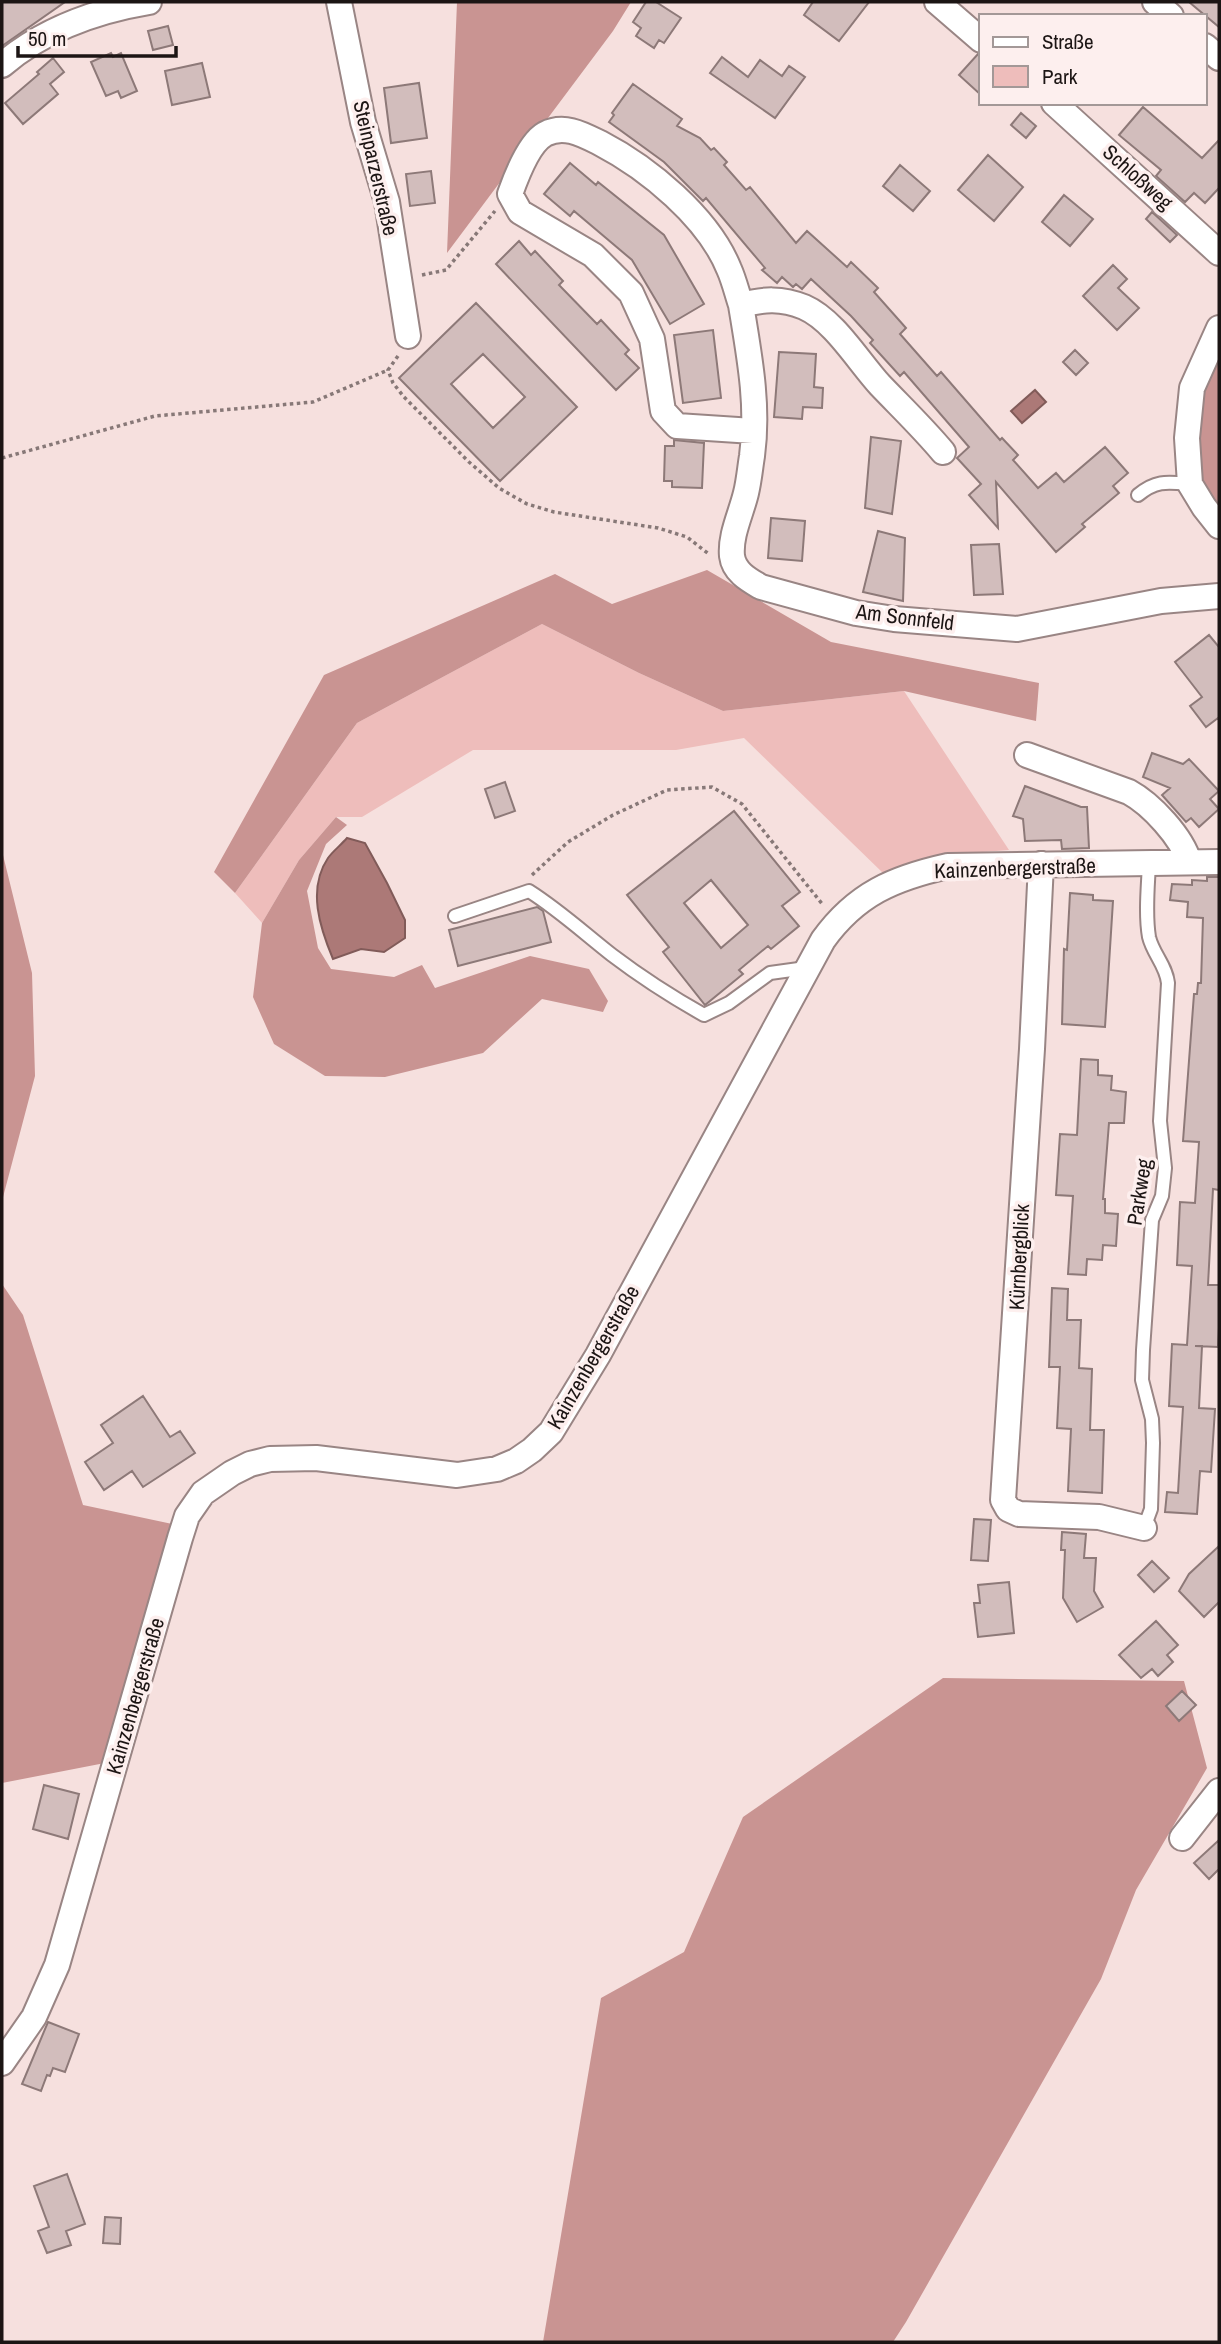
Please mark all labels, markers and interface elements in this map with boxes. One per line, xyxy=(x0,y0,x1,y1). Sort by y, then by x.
scale bar xyxy=(18,14,175,58)
legend xyxy=(979,14,1207,105)
text: 50 m xyxy=(28,24,66,53)
text: Straße xyxy=(1042,27,1094,56)
text: Park xyxy=(1042,62,1078,91)
street label: Steinparzerstraße xyxy=(346,98,406,238)
street label: Schloßweg xyxy=(1097,138,1180,217)
street label: Am Sonnfeld xyxy=(853,596,956,637)
street label: Kainzenbergerstraße xyxy=(934,851,1096,885)
street label: Parkweg xyxy=(1119,1156,1159,1227)
street label: Kürnbergblick xyxy=(1002,1203,1036,1311)
street label: Kainzenbergerstraße xyxy=(540,1280,646,1434)
street label: Kainzenbergerstraße xyxy=(99,1614,171,1778)

